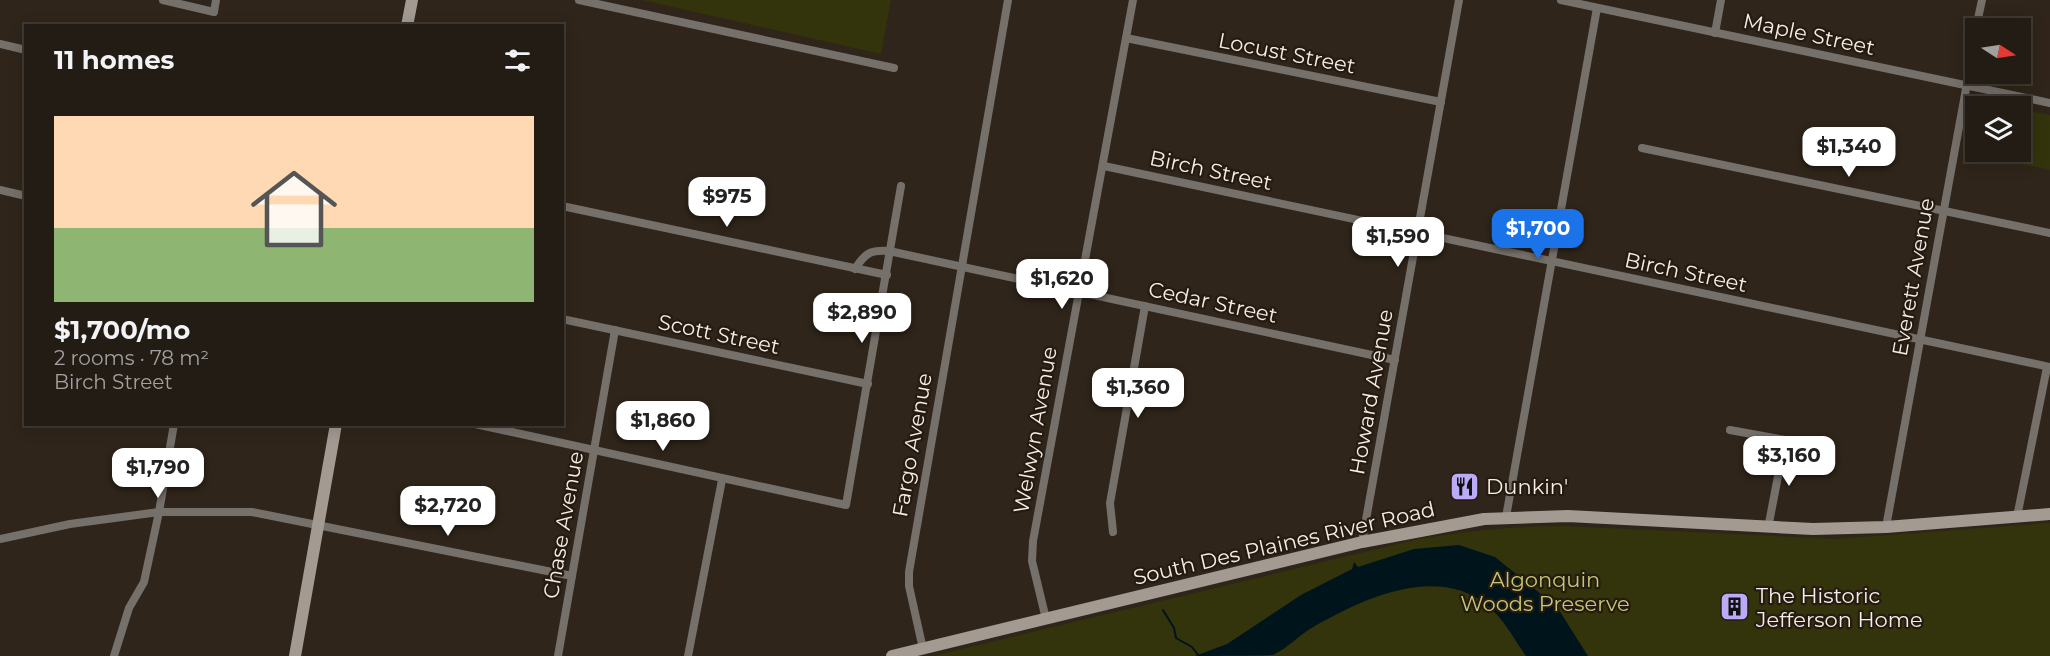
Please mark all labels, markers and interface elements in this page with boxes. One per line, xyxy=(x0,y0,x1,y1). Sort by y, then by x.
street label: Maple Street xyxy=(1741,8,1877,60)
north arrow xyxy=(1965,18,2031,84)
map controls xyxy=(1965,18,2031,162)
street label: Locust Street xyxy=(1216,27,1358,79)
text: 11 homes xyxy=(54,44,174,76)
icon: filters xyxy=(501,44,534,77)
button: layers xyxy=(1965,96,2031,162)
pin: $1,340 xyxy=(1800,127,1898,178)
text: $1,340 xyxy=(1816,134,1882,158)
street label: Birch Street xyxy=(1148,145,1274,195)
icon: home xyxy=(240,155,348,263)
pin: $975 xyxy=(691,177,763,228)
text: $975 xyxy=(702,184,752,208)
street label: Everett Avenue xyxy=(1887,196,1939,358)
pin: $1,700 xyxy=(1489,209,1587,260)
text: $1,700 xyxy=(1506,216,1570,240)
pin: $1,590 xyxy=(1349,217,1447,268)
text: $1,590 xyxy=(1366,224,1430,248)
street label: Birch Street xyxy=(1623,247,1749,297)
pin: $1,620 xyxy=(1013,259,1111,310)
text: $1,620 xyxy=(1030,266,1094,290)
street label: Cedar Street xyxy=(1146,276,1280,328)
pin: $2,890 xyxy=(813,293,911,344)
text: $2,890 xyxy=(827,300,897,324)
street label: Howard Avenue xyxy=(1344,307,1398,477)
street label: Scott Street xyxy=(656,309,782,359)
text: $1,700/mo xyxy=(54,314,190,346)
street label: Welwyn Avenue xyxy=(1008,345,1062,515)
text: 2 rooms · 78 m² xyxy=(54,346,209,370)
pin: $1,360 xyxy=(1089,368,1187,419)
text: Birch Street xyxy=(54,370,173,394)
street label: Fargo Avenue xyxy=(887,371,937,519)
text: $1,360 xyxy=(1106,375,1170,399)
pin: $1,860 xyxy=(614,401,712,452)
text: $1,860 xyxy=(630,408,696,432)
pin: $3,160 xyxy=(1740,436,1838,487)
text: $3,160 xyxy=(1757,443,1821,467)
pin: $1,790 xyxy=(109,448,207,499)
street label: Chase Avenue xyxy=(538,449,588,601)
text: $1,790 xyxy=(126,455,190,479)
restaurant icon: Dunkin' xyxy=(1449,470,1481,502)
place label: Dunkin' xyxy=(1486,474,1568,499)
pin: $2,720 xyxy=(399,486,497,537)
text: $2,720 xyxy=(414,493,482,517)
street label: South Des Plaines River Road xyxy=(1131,496,1437,590)
park label: Algonquin Woods Preserve xyxy=(1460,567,1630,616)
place label: The Historic Jefferson Home xyxy=(1755,583,1923,632)
building icon: The Historic Jefferson Home xyxy=(1719,591,1751,623)

